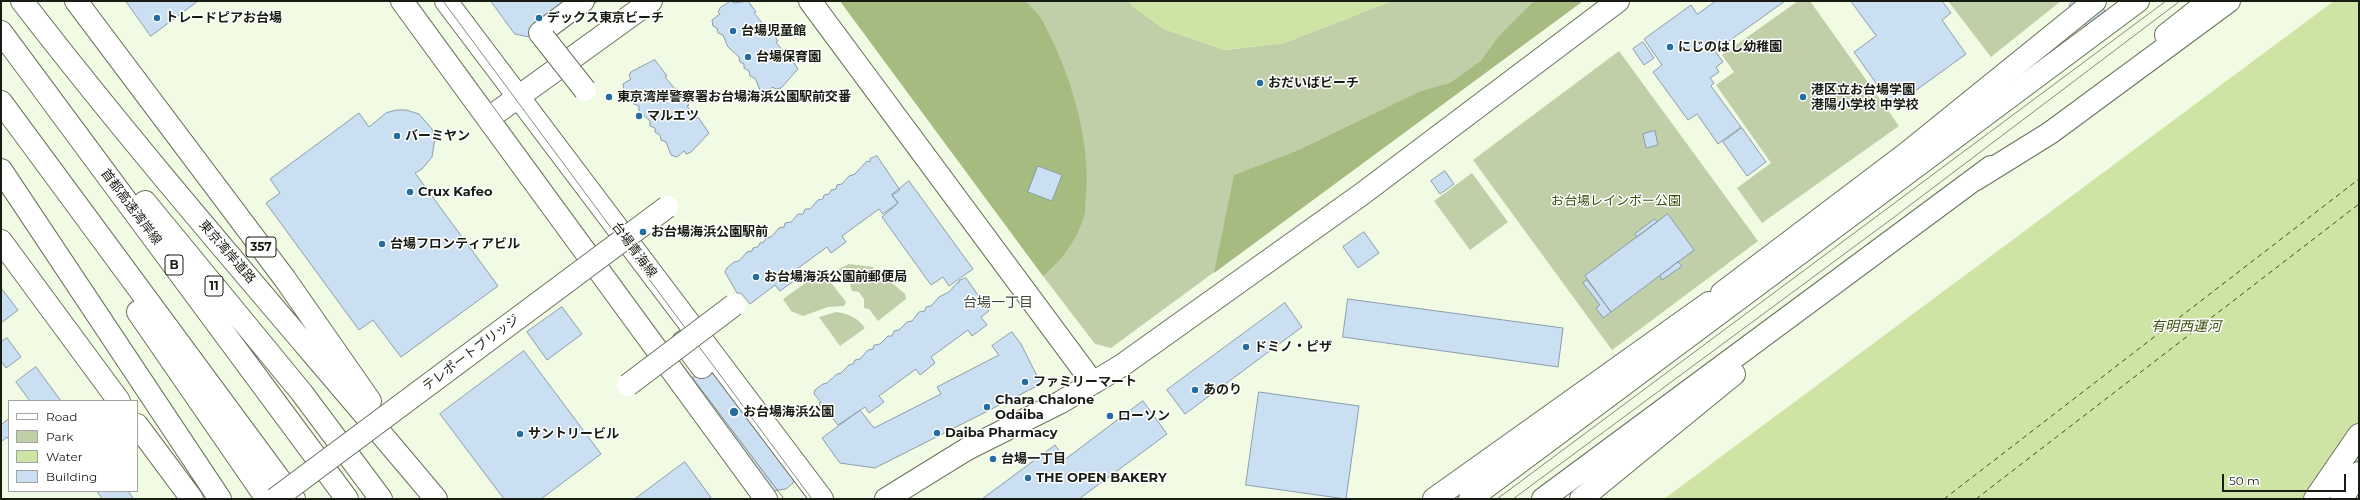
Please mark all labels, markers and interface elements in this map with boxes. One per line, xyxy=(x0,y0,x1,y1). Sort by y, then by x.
place label: トレードピアお台場 xyxy=(165,10,282,26)
place label: デックス東京ビーチ xyxy=(547,10,664,26)
marker: トレードピアお台場 xyxy=(152,13,162,23)
marker: デックス東京ビーチ xyxy=(534,13,544,23)
place label: 台場児童館 xyxy=(741,23,806,39)
marker: 台場児童館 xyxy=(728,26,738,36)
place label: にじのはし幼稚園 xyxy=(1678,39,1782,55)
marker: にじのはし幼稚園 xyxy=(1665,42,1675,52)
place label: 台場保育園 xyxy=(756,49,821,65)
marker: 台場保育園 xyxy=(743,52,753,62)
place label: おだいばビーチ xyxy=(1268,75,1359,91)
marker: おだいばビーチ xyxy=(1255,78,1265,88)
place label: 港区立お台場学園 港陽小学校 中学校 xyxy=(1811,82,1919,113)
place label: 東京湾岸警察署お台場海浜公園駅前交番 xyxy=(617,89,851,105)
marker: 東京湾岸警察署お台場海浜公園駅前交番 xyxy=(604,92,614,102)
marker: 港区立お台場学園 港陽小学校 中学校 xyxy=(1798,92,1808,102)
place label: マルエツ xyxy=(647,108,699,124)
marker: マルエツ xyxy=(634,111,644,121)
place label: バーミヤン xyxy=(405,128,470,144)
marker: バーミヤン xyxy=(392,131,402,141)
street label: 首都高速湾岸線 xyxy=(97,166,165,248)
place label: Crux Kafeo xyxy=(418,184,493,200)
marker: Crux Kafeo xyxy=(405,187,415,197)
park label: お台場レインボー公園 xyxy=(1551,193,1681,209)
street label: 東京湾岸道路 xyxy=(196,217,258,287)
street label: 台場青海線 xyxy=(608,219,660,281)
place label: お台場海浜公園駅前 xyxy=(651,224,768,240)
marker: お台場海浜公園駅前 xyxy=(638,227,648,237)
place label: 台場フロンティアビル xyxy=(390,236,520,252)
road number: 357 xyxy=(246,237,276,257)
marker: 台場フロンティアビル xyxy=(377,239,387,249)
road number: B xyxy=(165,255,183,275)
place label: お台場海浜公園前郵便局 xyxy=(764,269,907,285)
marker: お台場海浜公園前郵便局 xyxy=(751,272,761,282)
road number: 11 xyxy=(205,276,223,296)
district label: 台場一丁目 xyxy=(963,295,1033,311)
street label: テレポートブリッジ xyxy=(420,312,522,394)
water label: 有明西運河 xyxy=(2151,319,2221,335)
place label: ドミノ・ピザ xyxy=(1254,339,1332,355)
marker: ドミノ・ピザ xyxy=(1241,342,1251,352)
place label: ファミリーマート xyxy=(1033,374,1137,390)
marker: ファミリーマート xyxy=(1020,377,1030,387)
place label: あのり xyxy=(1203,382,1242,398)
marker: あのり xyxy=(1190,385,1200,395)
place label: Chara Chalone Odaiba xyxy=(995,392,1094,423)
legend xyxy=(8,400,138,492)
marker: Chara Chalone Odaiba xyxy=(982,402,992,412)
place label: お台場海浜公園 xyxy=(743,404,834,420)
marker: お台場海浜公園 xyxy=(728,406,740,418)
place label: ローソン xyxy=(1118,408,1170,424)
text: Road xyxy=(46,409,77,424)
marker: ローソン xyxy=(1105,411,1115,421)
place label: Daiba Pharmacy xyxy=(945,425,1057,441)
place label: サントリービル xyxy=(528,426,619,442)
marker: Daiba Pharmacy xyxy=(932,428,942,438)
text: Park xyxy=(46,429,73,444)
marker: サントリービル xyxy=(515,429,525,439)
text: Water xyxy=(46,449,82,464)
place label: 台場一丁目 xyxy=(1001,451,1066,467)
marker: 台場一丁目 xyxy=(988,454,998,464)
scale bar xyxy=(2224,466,2348,492)
text: Building xyxy=(46,469,97,484)
place label: THE OPEN BAKERY xyxy=(1036,470,1167,486)
marker: THE OPEN BAKERY xyxy=(1023,473,1033,483)
text: 50 m xyxy=(2229,473,2260,488)

